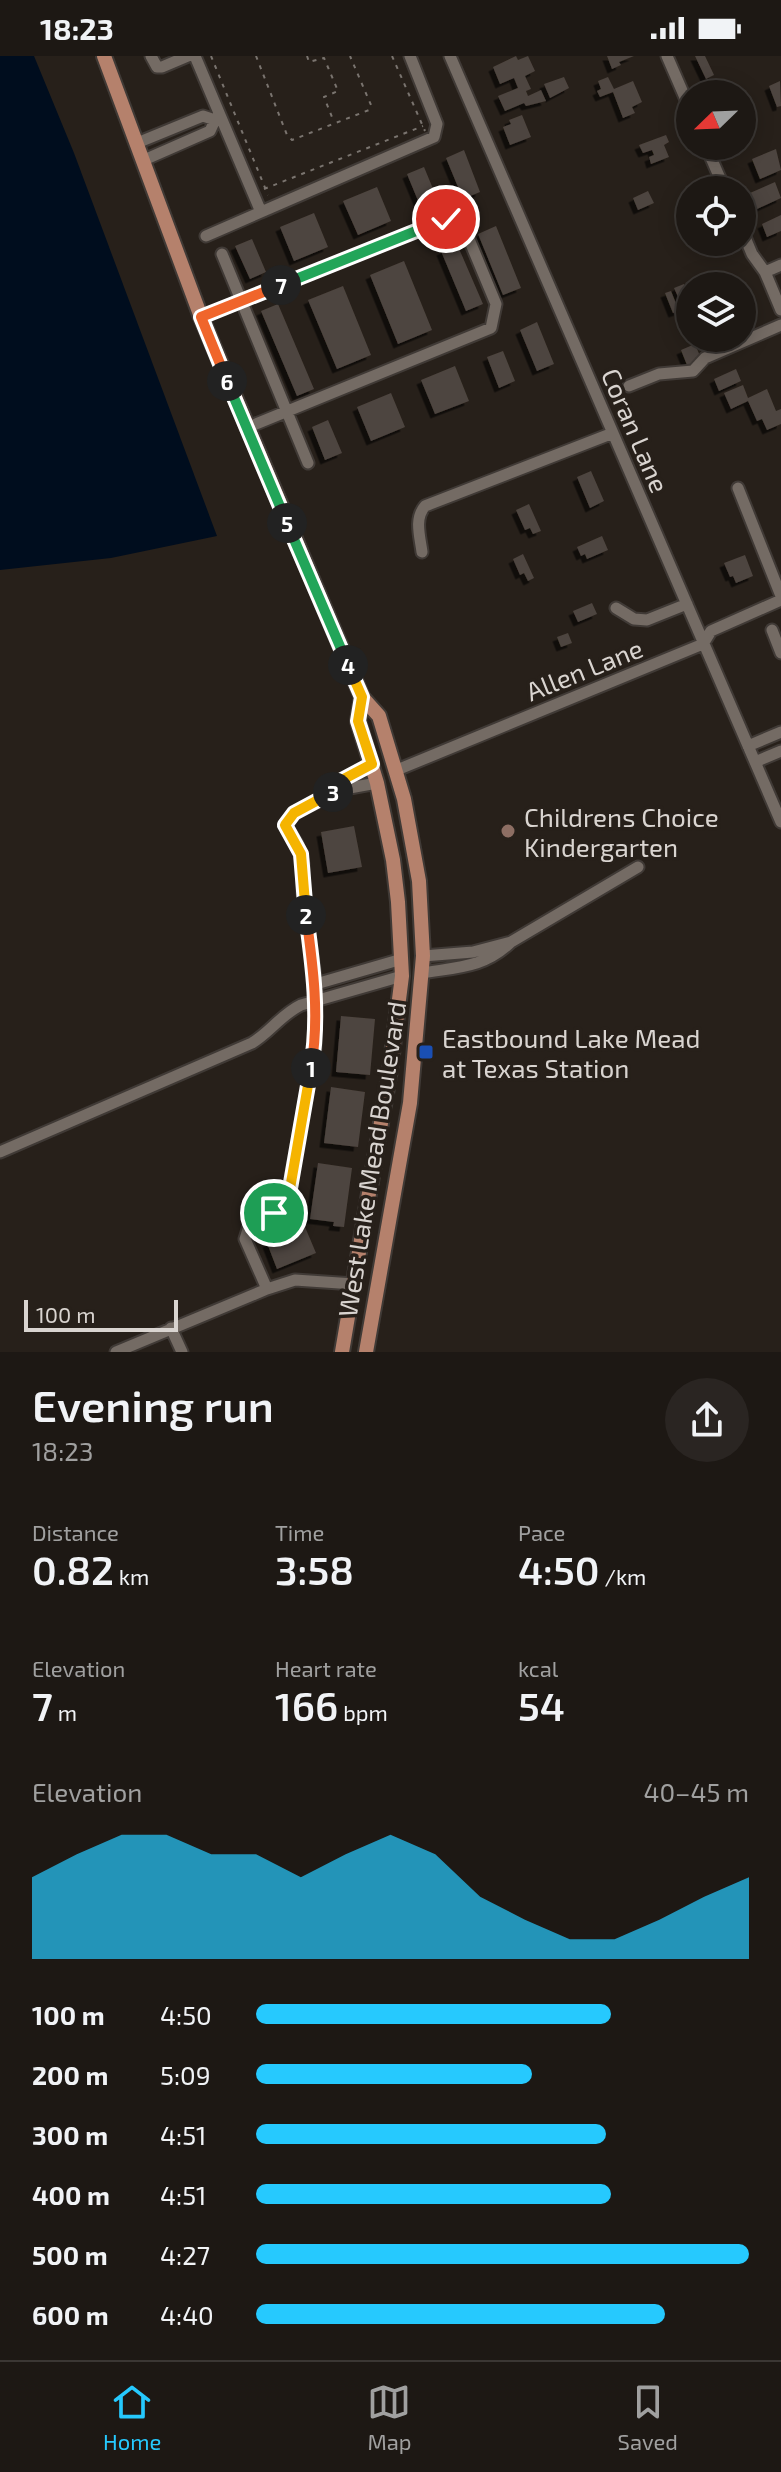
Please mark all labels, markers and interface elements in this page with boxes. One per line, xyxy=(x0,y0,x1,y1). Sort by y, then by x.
text: 18:23 xyxy=(40,10,114,46)
north arrow xyxy=(676,80,756,160)
map controls xyxy=(676,80,756,352)
button: locate xyxy=(676,176,756,256)
pin xyxy=(412,185,480,253)
icon: check xyxy=(424,197,468,241)
pin: 7 xyxy=(261,265,301,305)
text: 7 xyxy=(275,272,287,298)
button: layers xyxy=(676,272,756,352)
pin: 6 xyxy=(207,361,247,401)
street label: Coran Lane xyxy=(596,363,676,497)
text: 6 xyxy=(221,368,233,394)
pin: 5 xyxy=(267,503,307,543)
text: 5 xyxy=(281,510,293,536)
street label: Allen Lane xyxy=(521,632,647,706)
pin: 4 xyxy=(328,645,368,685)
text: 4 xyxy=(341,652,355,678)
pin: 3 xyxy=(313,772,353,812)
text: 3 xyxy=(327,779,339,805)
place label: Childrens Choice Kindergarten xyxy=(524,801,719,862)
marker: Childrens Choice Kindergarten xyxy=(499,822,517,840)
pin: 2 xyxy=(286,895,326,935)
text: 2 xyxy=(300,902,312,928)
street label: West Lake Mead Boulevard xyxy=(331,999,411,1319)
place label: Eastbound Lake Mead at Texas Station xyxy=(442,1022,700,1083)
marker: Eastbound Lake Mead at Texas Station xyxy=(417,1043,435,1061)
pin: 1 xyxy=(291,1048,331,1088)
text: 1 xyxy=(306,1055,316,1081)
pin xyxy=(240,1179,308,1247)
icon: arrive xyxy=(252,1191,296,1235)
scale bar xyxy=(24,1296,178,1332)
text: 100 m xyxy=(36,1301,95,1327)
text: Evening run xyxy=(32,1378,274,1431)
button: share xyxy=(665,1378,749,1462)
text: 18:23 xyxy=(32,1435,93,1466)
text: Distance xyxy=(32,1519,119,1545)
text: Time xyxy=(275,1519,324,1545)
text: Pace xyxy=(518,1519,565,1545)
text: 0.82 xyxy=(32,1545,114,1593)
text: 3:58 xyxy=(275,1545,354,1593)
text: 4:50 xyxy=(518,1545,600,1593)
text: km xyxy=(114,1563,149,1589)
text: /km xyxy=(600,1563,646,1589)
text: Elevation xyxy=(32,1655,125,1681)
text: Heart rate xyxy=(275,1655,377,1681)
text: kcal xyxy=(518,1655,558,1681)
text: 7 xyxy=(32,1681,53,1729)
text: 166 xyxy=(275,1681,338,1729)
text: 54 xyxy=(518,1681,565,1729)
text: m xyxy=(53,1699,77,1725)
text: bpm xyxy=(338,1699,388,1725)
text: Elevation xyxy=(32,1776,142,1807)
text: 40–45 m xyxy=(643,1776,749,1807)
text: 100 m xyxy=(32,1999,105,2030)
text: 4:50 xyxy=(160,1999,212,2030)
text: 200 m xyxy=(32,2059,108,2090)
text: 5:09 xyxy=(160,2059,211,2090)
text: 300 m xyxy=(32,2119,108,2150)
text: 4:51 xyxy=(160,2119,206,2150)
text: 400 m xyxy=(32,2179,110,2210)
text: 4:51 xyxy=(160,2179,206,2210)
text: 500 m xyxy=(32,2239,108,2270)
text: 4:27 xyxy=(160,2239,210,2270)
text: 600 m xyxy=(32,2299,109,2330)
text: 4:40 xyxy=(160,2299,214,2330)
tab: Home xyxy=(103,2380,161,2454)
tab: Map xyxy=(367,2380,412,2454)
tab: Saved xyxy=(618,2380,678,2454)

